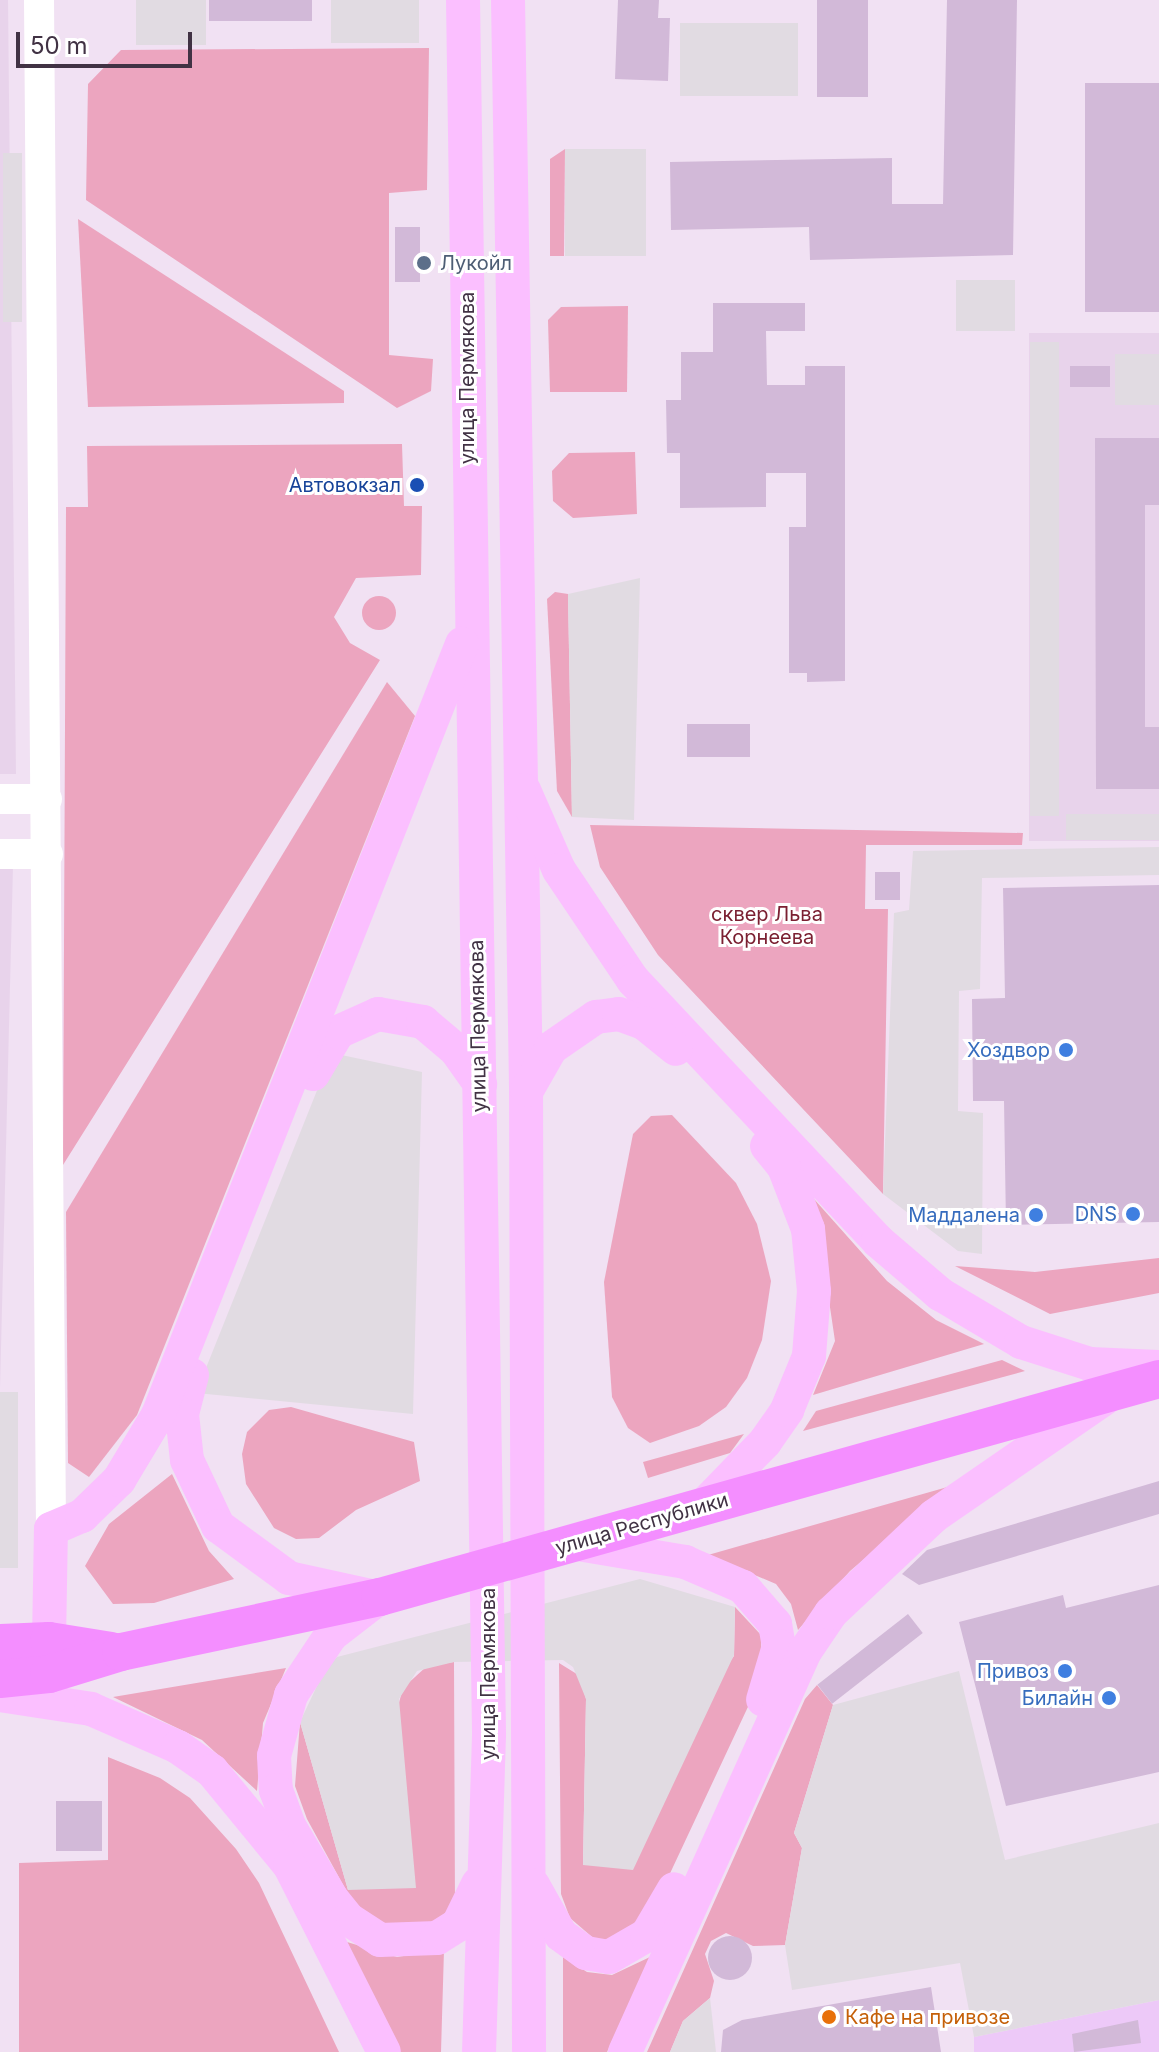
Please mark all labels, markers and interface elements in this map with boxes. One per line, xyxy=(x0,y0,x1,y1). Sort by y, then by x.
scale bar xyxy=(20,16,196,66)
text: 50 m xyxy=(30,31,88,60)
place label: Лукойл xyxy=(440,251,512,275)
marker: Лукойл xyxy=(415,254,433,272)
street label: улица Пермякова xyxy=(455,292,479,464)
place label: Автовокзал xyxy=(289,473,401,497)
marker: Автовокзал xyxy=(408,476,426,494)
park label: сквер Льва Корнеева xyxy=(711,903,823,950)
street label: улица Пермякова xyxy=(464,939,492,1113)
place label: Хоздвор xyxy=(967,1038,1050,1062)
marker: Хоздвор xyxy=(1057,1041,1075,1059)
place label: DNS xyxy=(1075,1202,1117,1226)
place label: Маддалена xyxy=(908,1203,1020,1227)
marker: DNS xyxy=(1124,1205,1142,1223)
marker: Маддалена xyxy=(1027,1206,1045,1224)
street label: улица Республики xyxy=(553,1488,731,1560)
street label: улица Пермякова xyxy=(476,1588,500,1760)
place label: Привоз xyxy=(977,1659,1049,1683)
marker: Привоз xyxy=(1056,1662,1074,1680)
place label: Билайн xyxy=(1022,1686,1093,1710)
marker: Билайн xyxy=(1100,1689,1118,1707)
place label: Кафе на привозе xyxy=(845,2005,1010,2029)
marker: Кафе на привозе xyxy=(820,2008,838,2026)

